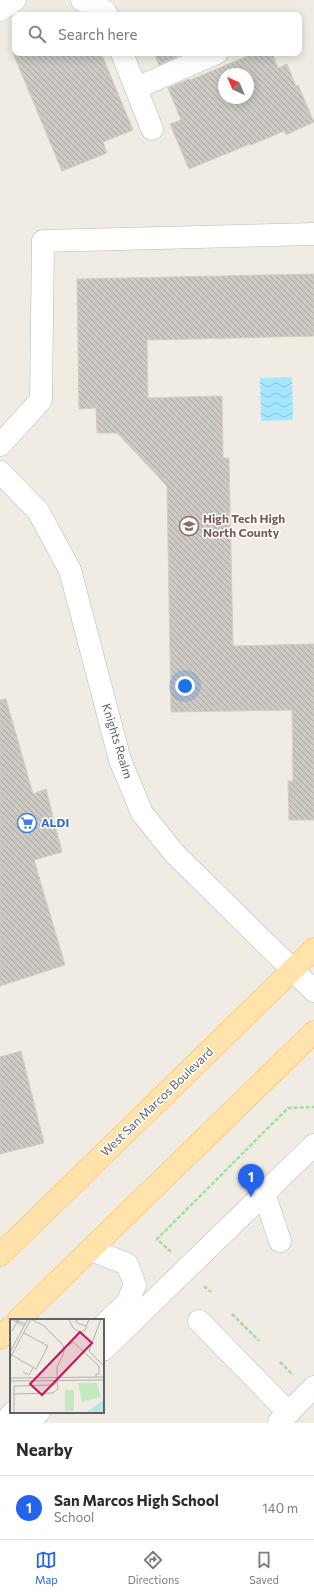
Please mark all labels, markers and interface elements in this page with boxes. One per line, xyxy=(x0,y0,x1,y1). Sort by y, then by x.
search box xyxy=(12,12,302,56)
icon: search xyxy=(26,23,48,45)
text: Search here xyxy=(58,25,137,43)
north arrow xyxy=(218,68,254,104)
place label: High Tech High North County xyxy=(203,511,285,539)
school or university icon: High Tech High North County xyxy=(178,515,200,537)
your location xyxy=(175,676,195,696)
street label: Knights Realm xyxy=(100,701,136,780)
supermarket icon: ALDI xyxy=(16,812,38,834)
place label: ALDI xyxy=(41,815,69,829)
street label: West San Marcos Boulevard xyxy=(97,1044,215,1159)
pin: 1 xyxy=(238,1164,264,1197)
inset map xyxy=(10,1319,104,1413)
text: Nearby xyxy=(16,1439,73,1460)
text: San Marcos High School xyxy=(54,1491,219,1509)
text: 1 xyxy=(26,1500,32,1516)
text: 140 m xyxy=(262,1500,298,1516)
text: School xyxy=(54,1509,94,1525)
tab: Map xyxy=(35,1549,58,1586)
tab: Directions xyxy=(128,1549,179,1586)
tab: Saved xyxy=(249,1549,279,1586)

